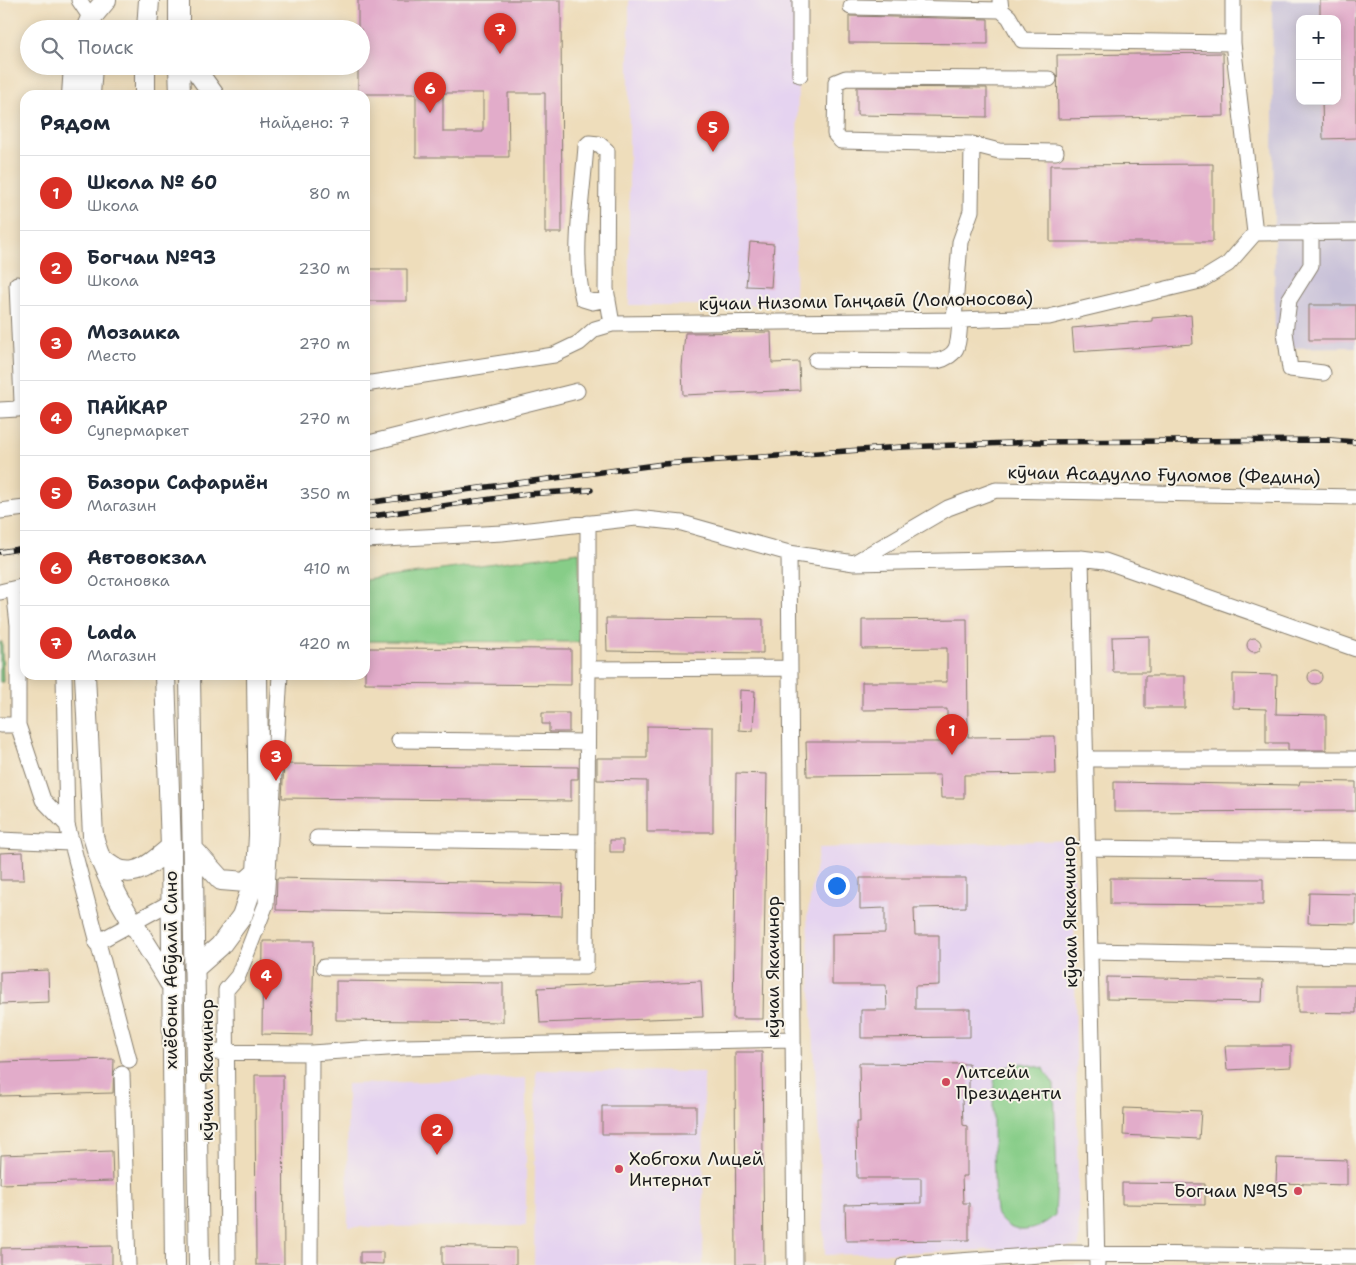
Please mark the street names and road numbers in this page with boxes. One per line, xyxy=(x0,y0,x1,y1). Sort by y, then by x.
street label: кӯчаи Низоми Ганҷавӣ (Ломоносова) xyxy=(699,286,1033,316)
street label: кӯчаи Асадулло Ғуломов (Федина) xyxy=(1007,460,1321,490)
street label: кӯчаи Яккачинор xyxy=(1057,836,1083,988)
street label: хиёбони Абӯалӣ Сино xyxy=(159,871,183,1069)
street label: кӯчаи Якачинор xyxy=(761,896,785,1038)
street label: кӯчаи Якачинор xyxy=(195,999,219,1141)

